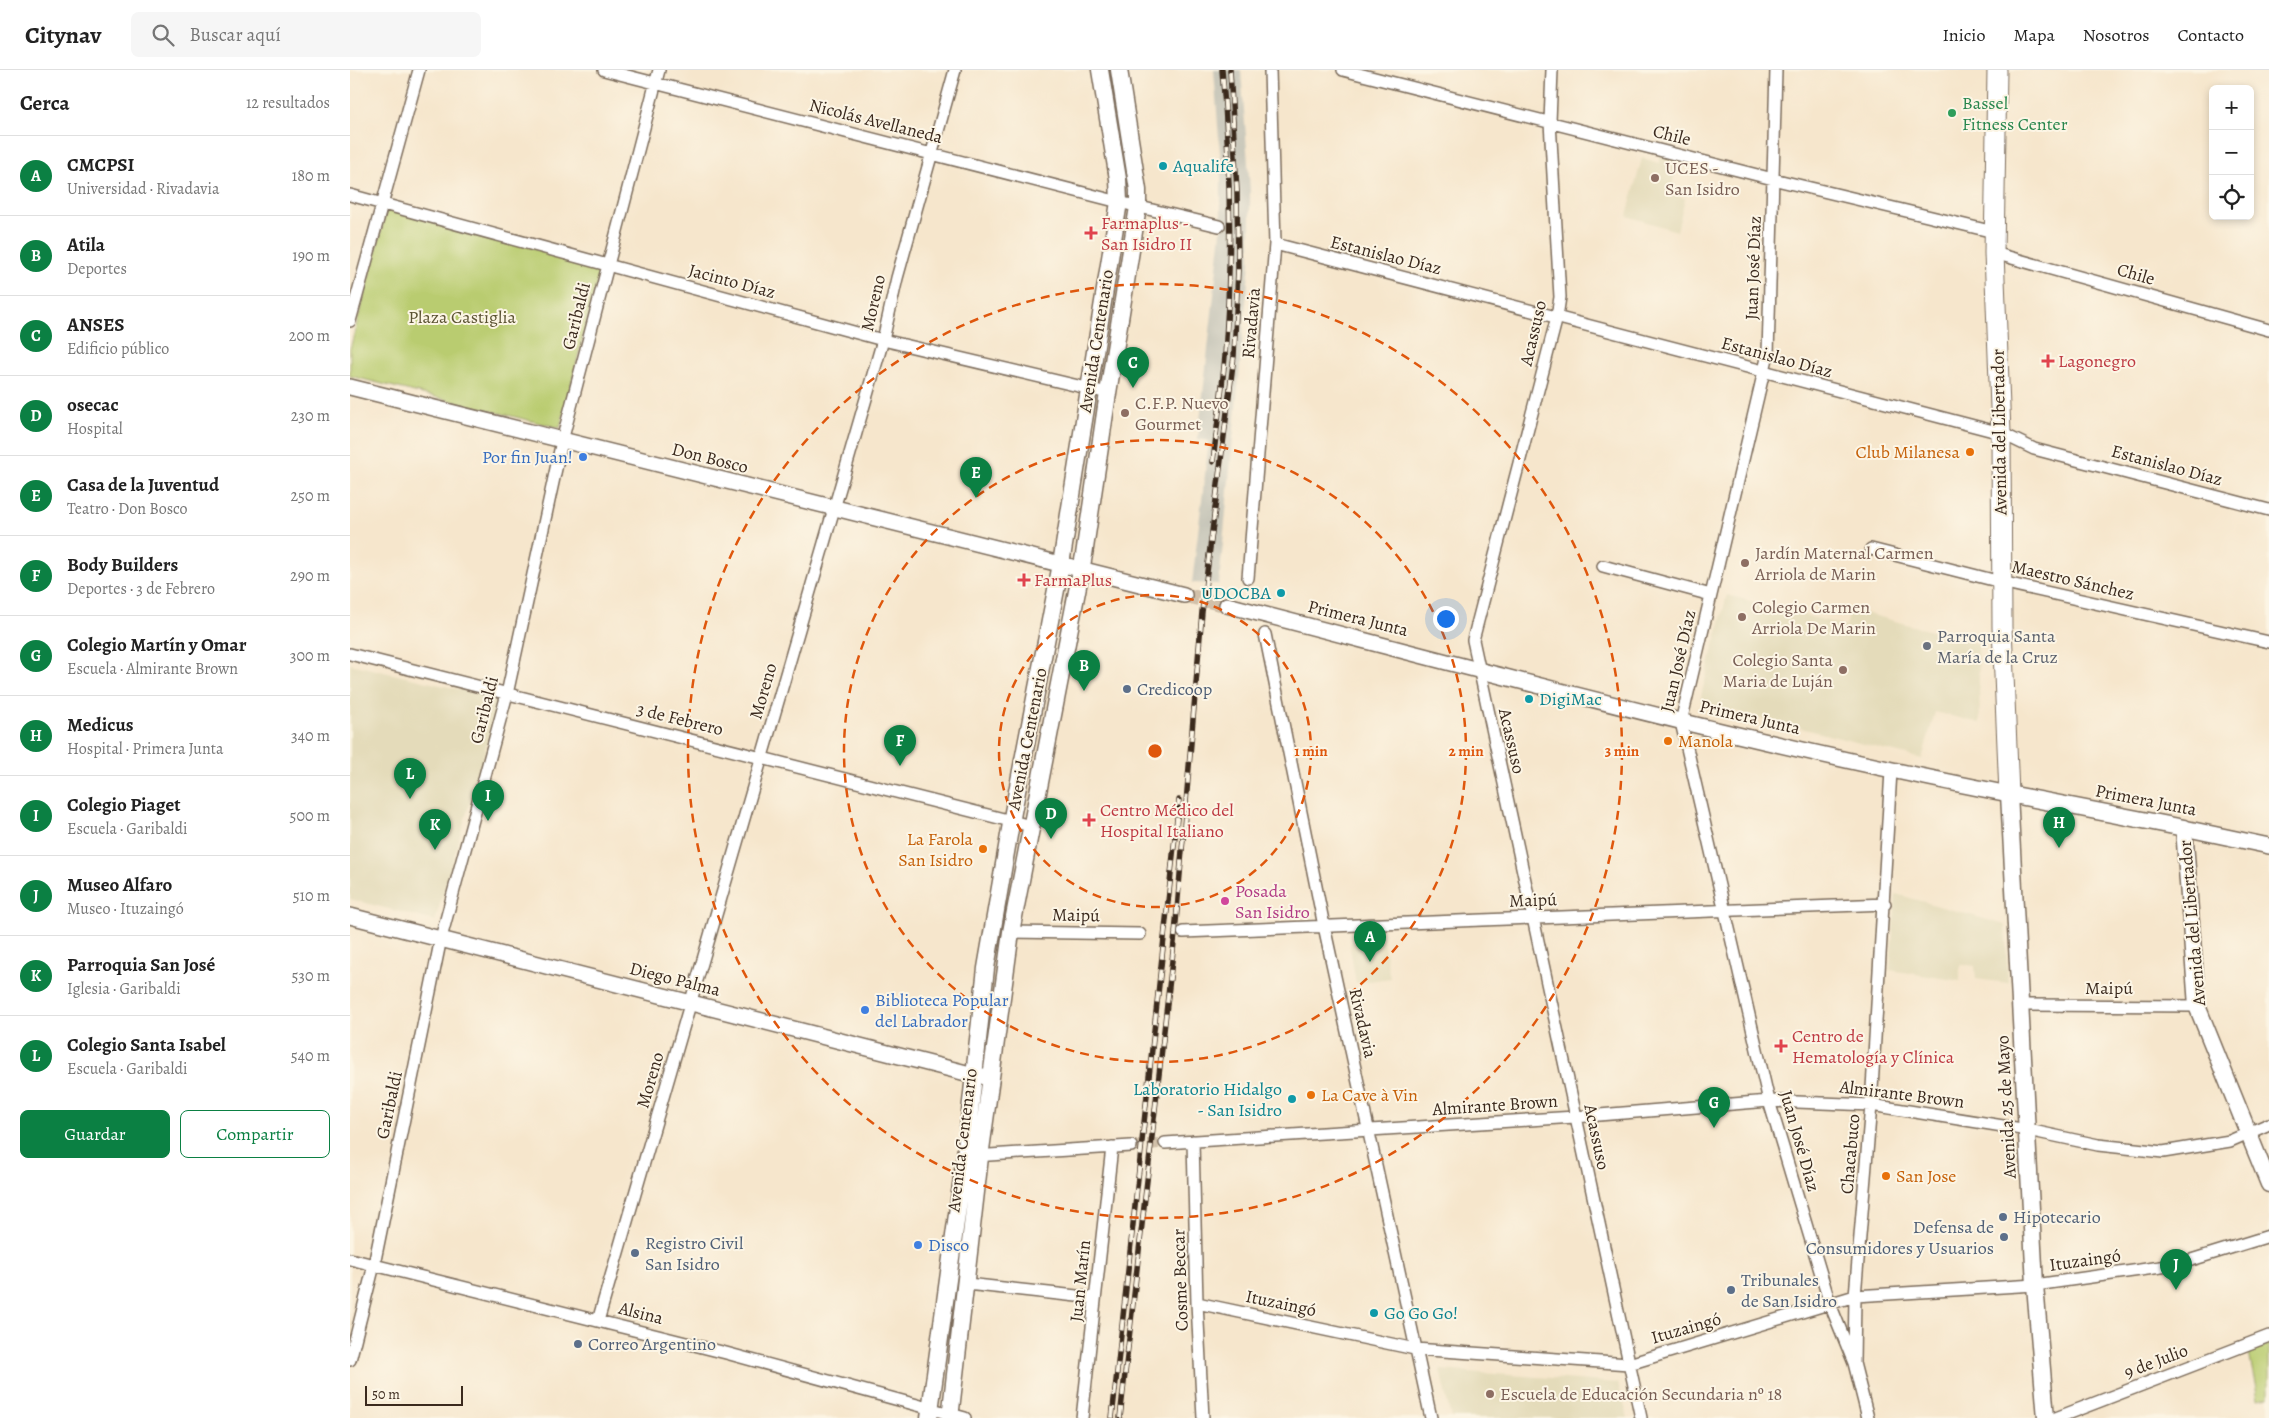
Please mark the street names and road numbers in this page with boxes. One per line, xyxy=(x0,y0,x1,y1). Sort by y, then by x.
street label: Nicolás Avellaneda xyxy=(807,93,946,149)
street label: Chile xyxy=(1650,119,1694,151)
street label: Juan José Díaz xyxy=(1739,215,1767,321)
street label: Estanislao Díaz xyxy=(1328,230,1444,280)
street label: Chile xyxy=(2114,257,2158,291)
street label: Jacinto Díaz xyxy=(686,258,778,304)
street label: Avenida Centenario xyxy=(1073,268,1119,415)
street label: Moreno xyxy=(855,272,891,334)
street label: Garibaldi xyxy=(556,280,596,352)
street label: Rivadavia xyxy=(1236,286,1266,360)
street label: Acassuso xyxy=(1514,298,1552,369)
street label: Estanislao Díaz xyxy=(1719,331,1835,383)
street label: Avenida del Libertador xyxy=(1986,349,2012,516)
street label: Don Bosco xyxy=(669,437,751,479)
street label: Estanislao Díaz xyxy=(2109,439,2225,491)
street label: Maestro Sánchez xyxy=(2009,554,2137,606)
street label: Primera Junta xyxy=(1305,594,1411,642)
street label: Juan José Díaz xyxy=(1655,607,1701,715)
street label: Moreno xyxy=(744,660,782,722)
street label: Avenida Centenario xyxy=(1001,666,1053,813)
street label: Garibaldi xyxy=(464,674,504,746)
street label: Primera Junta xyxy=(1697,694,1803,740)
street label: 3 de Febrero xyxy=(634,697,726,741)
street label: Acassuso xyxy=(1493,705,1531,776)
street label: Primera Junta xyxy=(2093,778,2199,822)
street label: Avenida del Libertador xyxy=(2173,839,2211,1008)
street label: Maipú xyxy=(1509,887,1558,913)
street label: Maipú xyxy=(1052,903,1100,927)
street label: Diego Palma xyxy=(627,956,724,1002)
street label: Maipú xyxy=(2085,976,2133,1000)
street label: Rivadavia xyxy=(1343,986,1383,1061)
street label: Avenida 25 de Mayo xyxy=(1990,1035,2022,1180)
street label: Moreno xyxy=(631,1049,669,1111)
street label: Avenida Centenario xyxy=(941,1067,983,1214)
street label: Garibaldi xyxy=(370,1069,408,1141)
street label: Almirante Brown xyxy=(1837,1074,1966,1114)
street label: Juan José Díaz xyxy=(1774,1088,1826,1194)
street label: Almirante Brown xyxy=(1430,1089,1559,1121)
street label: Acassuso xyxy=(1578,1101,1616,1172)
street label: Chacabuco xyxy=(1835,1113,1865,1195)
street label: Cosme Beccar xyxy=(1166,1228,1194,1332)
street label: Juan Marín xyxy=(1064,1239,1096,1323)
street label: Ituzaingó xyxy=(2048,1243,2122,1277)
street label: Ituzaingó xyxy=(1243,1284,1319,1322)
street label: Alsina xyxy=(615,1296,666,1330)
street label: Ituzaingó xyxy=(1648,1307,1724,1349)
street label: 9 de Julio xyxy=(2121,1338,2191,1384)

